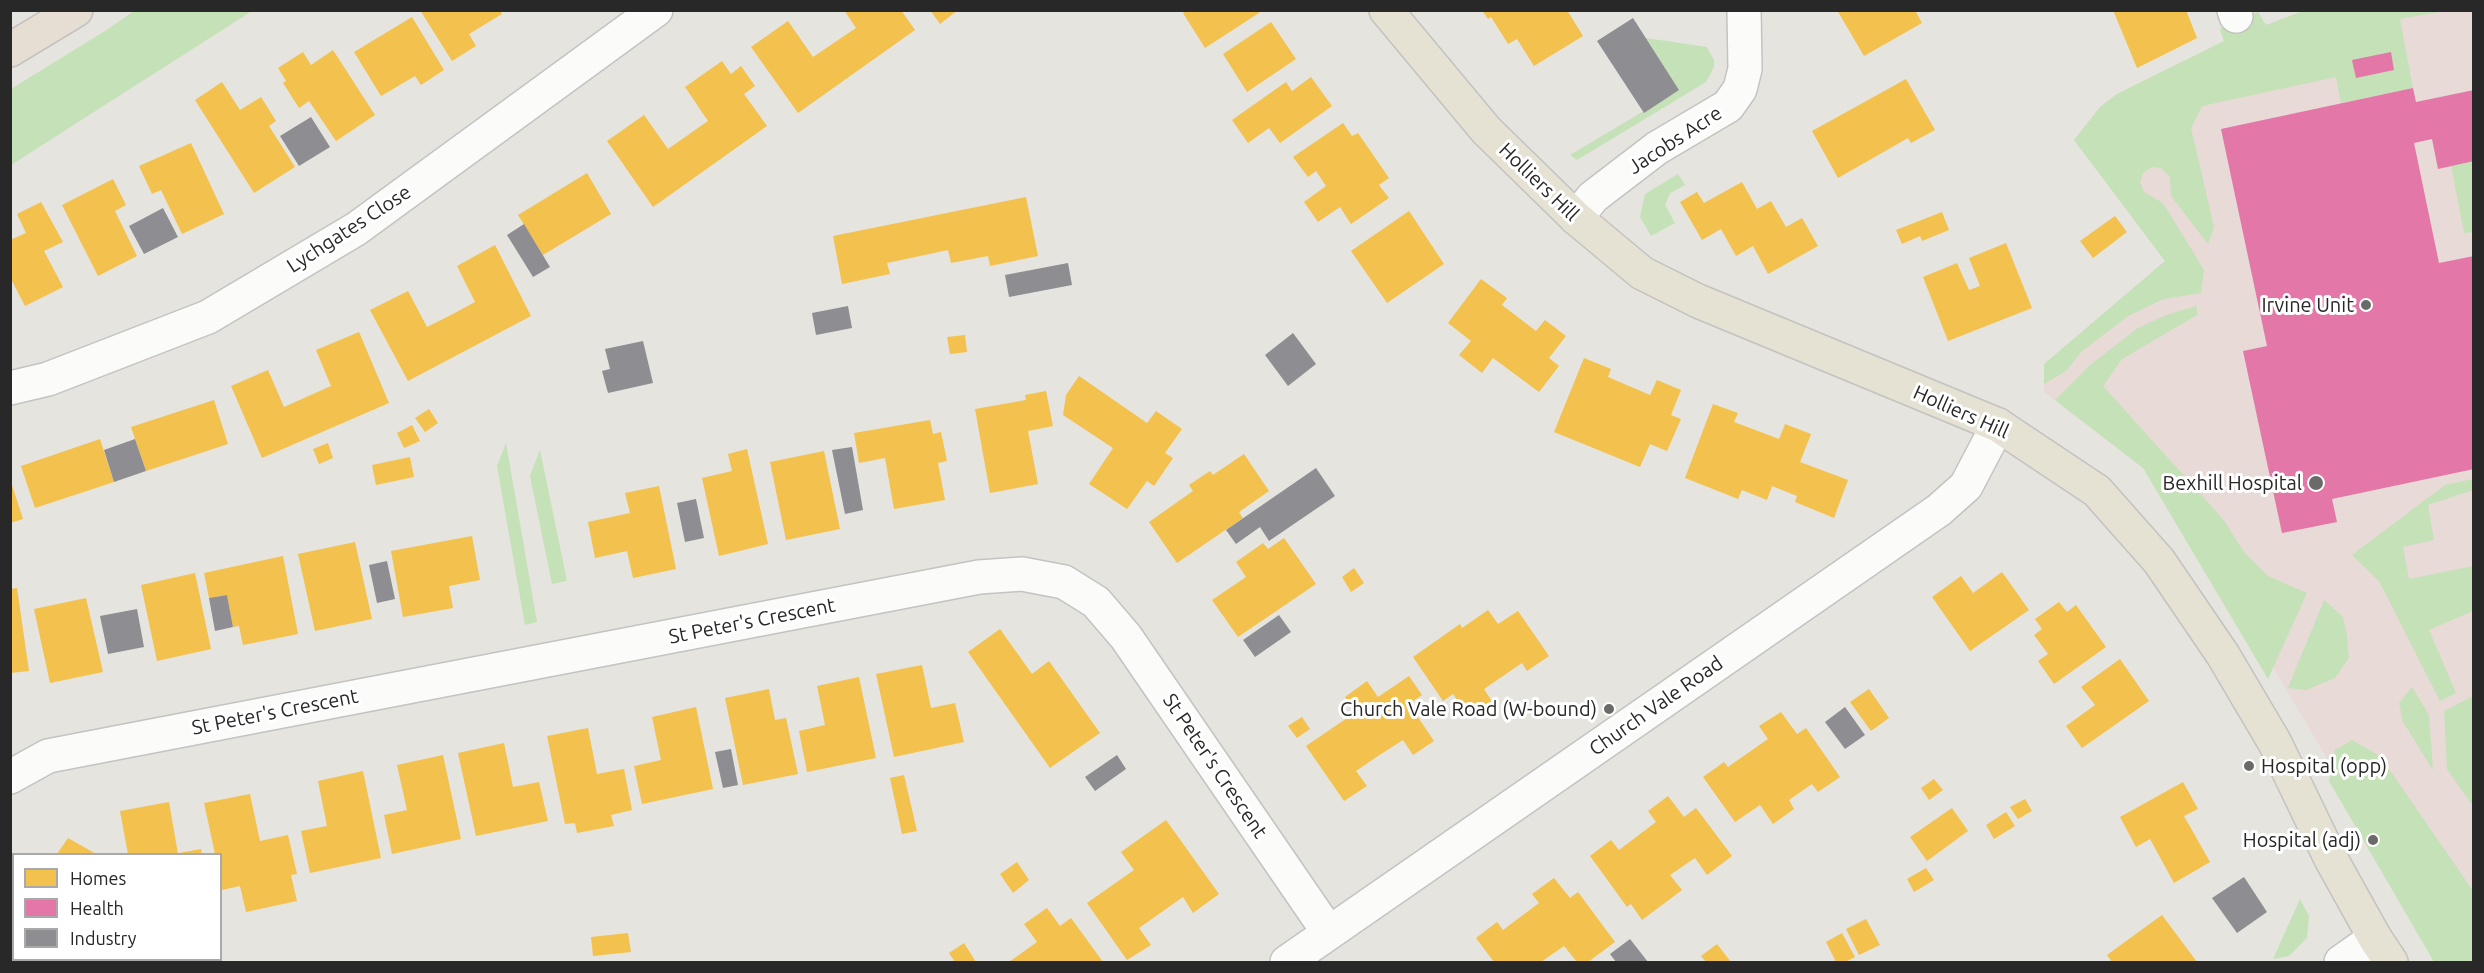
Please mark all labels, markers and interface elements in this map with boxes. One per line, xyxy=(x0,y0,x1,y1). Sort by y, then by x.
street label: Jacobs Acre xyxy=(1624,101,1726,179)
street label: Holliers Hill xyxy=(1494,138,1584,226)
street label: Lychgates Close xyxy=(282,180,416,278)
place label: Irvine Unit xyxy=(2261,293,2354,317)
marker: Irvine Unit xyxy=(2359,298,2373,312)
street label: Holliers Hill xyxy=(1909,380,2013,444)
place label: Bexhill Hospital xyxy=(2163,471,2302,495)
marker: Bexhill Hospital xyxy=(2307,474,2325,492)
street label: St Peter's Crescent xyxy=(667,593,837,649)
street label: Church Vale Road xyxy=(1585,651,1727,761)
street label: St Peter's Crescent xyxy=(190,684,360,740)
street label: St Peter's Crescent xyxy=(1158,689,1272,843)
place label: Church Vale Road (W-bound) xyxy=(1340,697,1597,721)
marker: Church Vale Road (W-bound) xyxy=(1602,702,1616,716)
place label: Hospital (opp) xyxy=(2261,754,2387,778)
marker: Hospital (opp) xyxy=(2242,759,2256,773)
place label: Hospital (adj) xyxy=(2243,828,2361,852)
marker: Hospital (adj) xyxy=(2366,833,2380,847)
legend xyxy=(12,853,222,961)
text: Homes xyxy=(70,868,126,888)
text: Health xyxy=(70,898,124,918)
text: Industry xyxy=(70,928,136,948)

